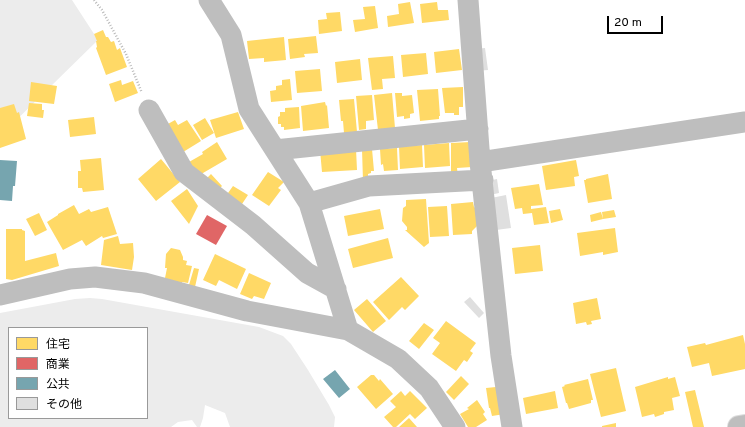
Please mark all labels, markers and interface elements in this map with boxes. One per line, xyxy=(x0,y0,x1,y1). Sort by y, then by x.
scale bar xyxy=(609,8,665,34)
text: 20 m xyxy=(614,15,642,31)
legend xyxy=(8,327,148,419)
text: 住宅 xyxy=(46,337,70,353)
text: 商業 xyxy=(46,357,70,373)
text: 公共 xyxy=(46,377,70,393)
text: その他 xyxy=(46,397,82,413)

